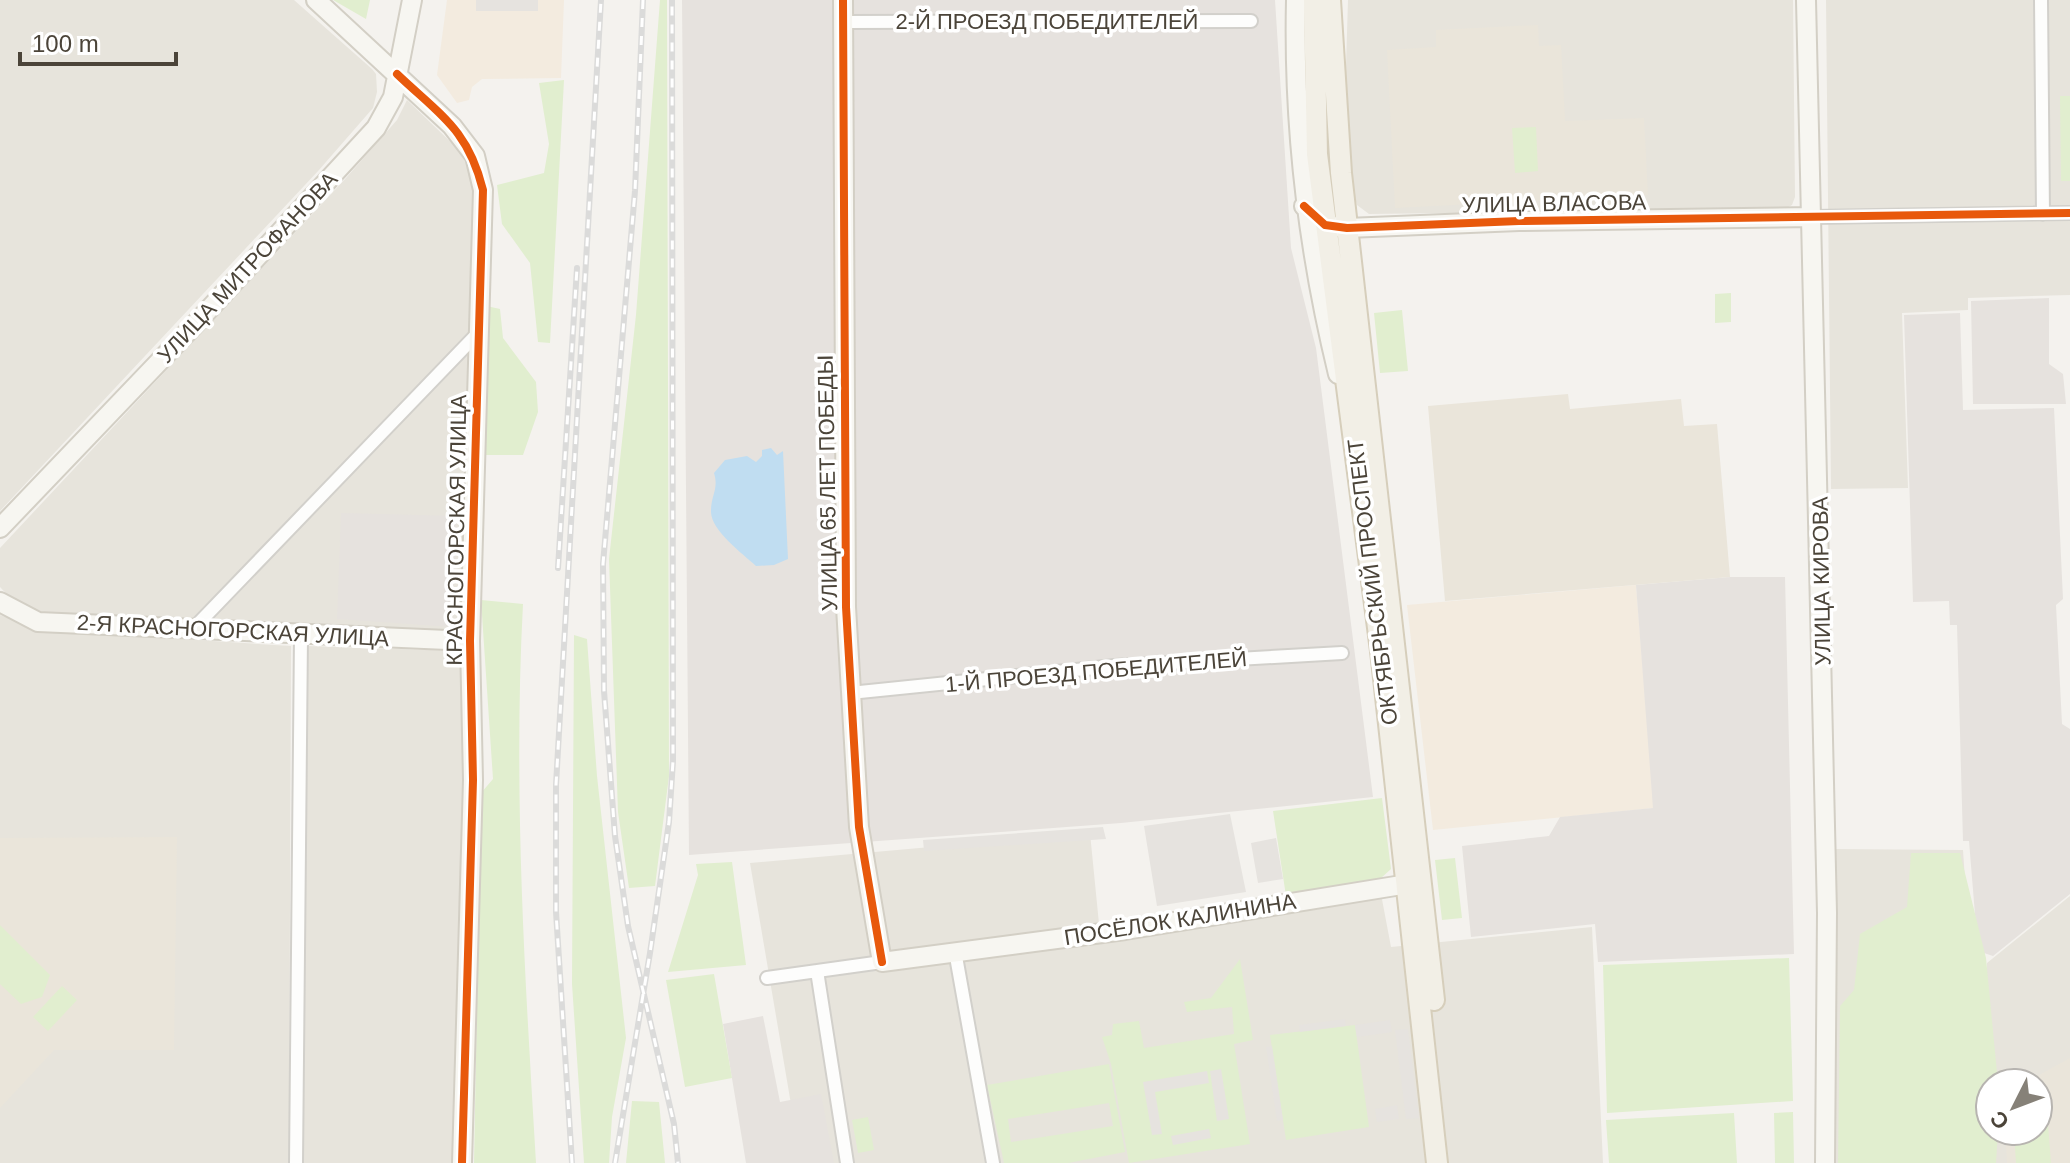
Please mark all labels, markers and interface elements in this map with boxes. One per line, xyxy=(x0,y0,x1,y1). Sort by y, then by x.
street label: 2-Й ПРОЕЗД ПОБЕДИТЕЛЕЙ xyxy=(896,9,1198,34)
scale bar xyxy=(20,16,176,66)
text: 100 m xyxy=(32,30,99,57)
street label: УЛИЦА МИТРОФАНОВА xyxy=(152,166,343,368)
street label: УЛИЦА ВЛАСОВА xyxy=(1461,189,1647,218)
street label: УЛИЦА 65 ЛЕТ ПОБЕДЫ xyxy=(813,355,842,611)
street label: КРАСНОГОРСКАЯ УЛИЦА xyxy=(442,394,471,666)
street label: ОКТЯБРЬСКИЙ ПРОСПЕКТ xyxy=(1343,437,1402,726)
street label: УЛИЦА КИРОВА xyxy=(1808,496,1835,666)
street label: 2-Я КРАСНОГОРСКАЯ УЛИЦА xyxy=(76,610,390,651)
street label: 1-Й ПРОЕЗД ПОБЕДИТЕЛЕЙ xyxy=(944,646,1248,697)
street label: ПОСЁЛОК КАЛИНИНА xyxy=(1062,889,1298,950)
north arrow xyxy=(1974,1067,2054,1147)
text: С xyxy=(1985,1106,2014,1134)

